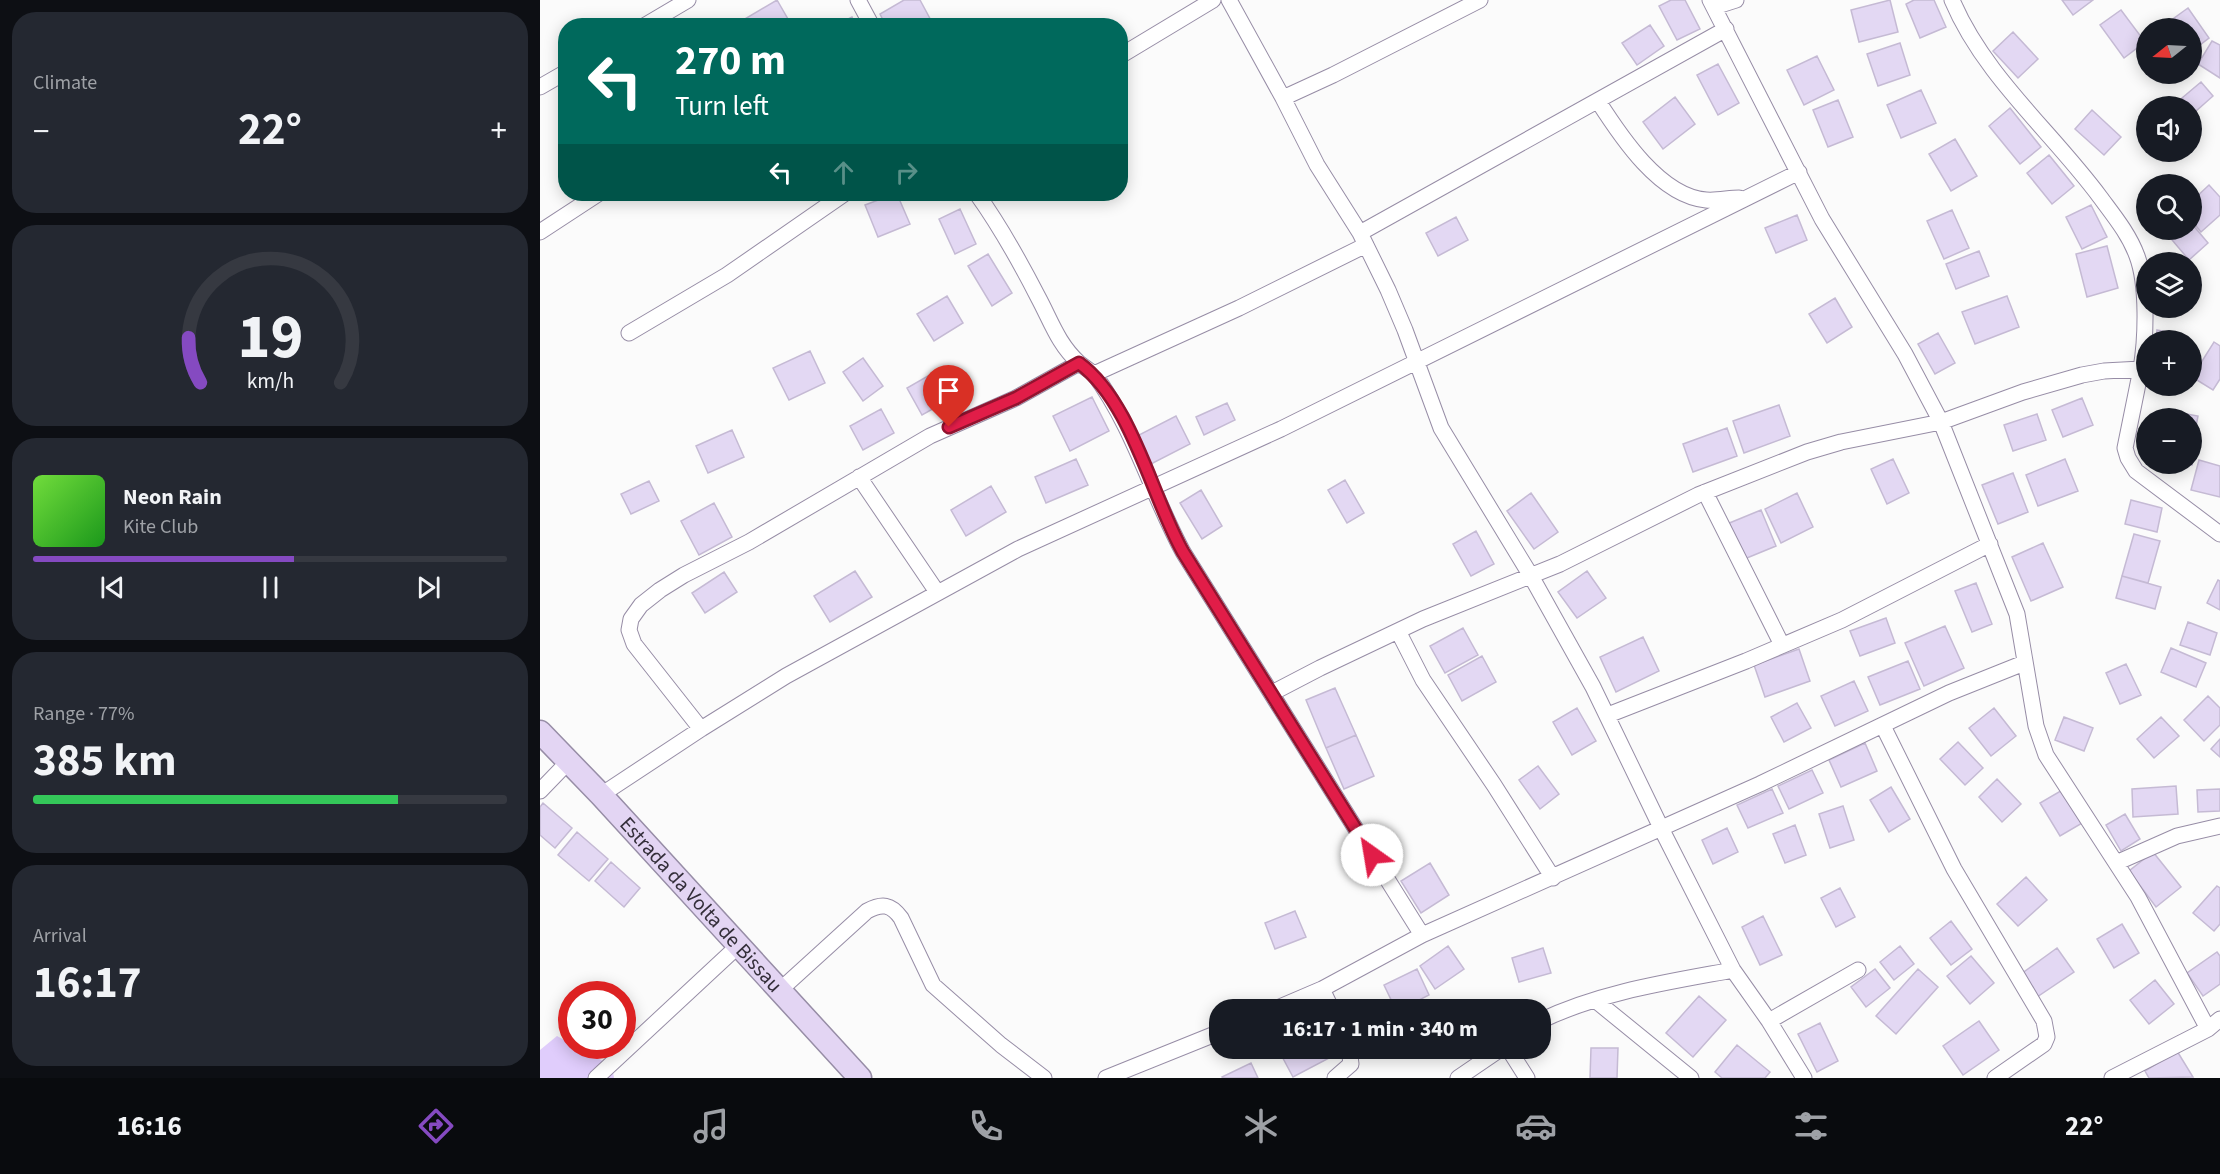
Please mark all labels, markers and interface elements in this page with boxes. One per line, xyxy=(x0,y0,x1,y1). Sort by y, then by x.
north arrow xyxy=(2136,18,2202,84)
map controls xyxy=(2136,18,2202,474)
text: 270 m xyxy=(675,31,786,91)
icon: left xyxy=(576,42,654,120)
text: Climate xyxy=(33,69,97,97)
text: Turn left xyxy=(675,87,769,126)
button: sound xyxy=(2136,96,2202,162)
text: 22° xyxy=(238,98,302,162)
text: − xyxy=(33,108,49,155)
text: + xyxy=(491,108,507,155)
icon: left xyxy=(764,156,797,189)
icon: ahead xyxy=(827,156,860,189)
icon: right xyxy=(890,156,923,189)
button: search xyxy=(2136,174,2202,240)
button: layers xyxy=(2136,252,2202,318)
text: 19 xyxy=(237,293,303,382)
button: + xyxy=(2136,330,2202,396)
pin xyxy=(923,365,974,427)
text: km/h xyxy=(246,366,294,397)
icon: arrive xyxy=(932,374,965,407)
button: − xyxy=(2136,408,2202,474)
text: Neon Rain xyxy=(123,481,222,513)
text: Kite Club xyxy=(123,513,198,541)
icon: previous xyxy=(96,571,129,604)
icon: pause xyxy=(254,571,287,604)
icon: next xyxy=(412,571,445,604)
text: Range · 77% xyxy=(33,700,134,728)
text: 385 km xyxy=(33,729,177,793)
street label: Estrada da Volta de Bissau xyxy=(613,810,790,999)
position arrow xyxy=(1340,823,1404,887)
text: Arrival xyxy=(33,922,87,950)
text: 16:17 xyxy=(33,951,142,1015)
speed limit sign: 30 xyxy=(558,981,636,1059)
text: 16:17 · 1 min · 340 m xyxy=(1282,1013,1478,1045)
icon: directions xyxy=(415,1105,457,1147)
icon: music xyxy=(690,1105,732,1147)
icon: phone xyxy=(965,1105,1007,1147)
icon: climate xyxy=(1240,1105,1282,1147)
icon: car xyxy=(1515,1105,1557,1147)
icon: filters xyxy=(1790,1105,1832,1147)
text: 16:16 xyxy=(117,1107,182,1146)
text: 22° xyxy=(2065,1107,2103,1146)

